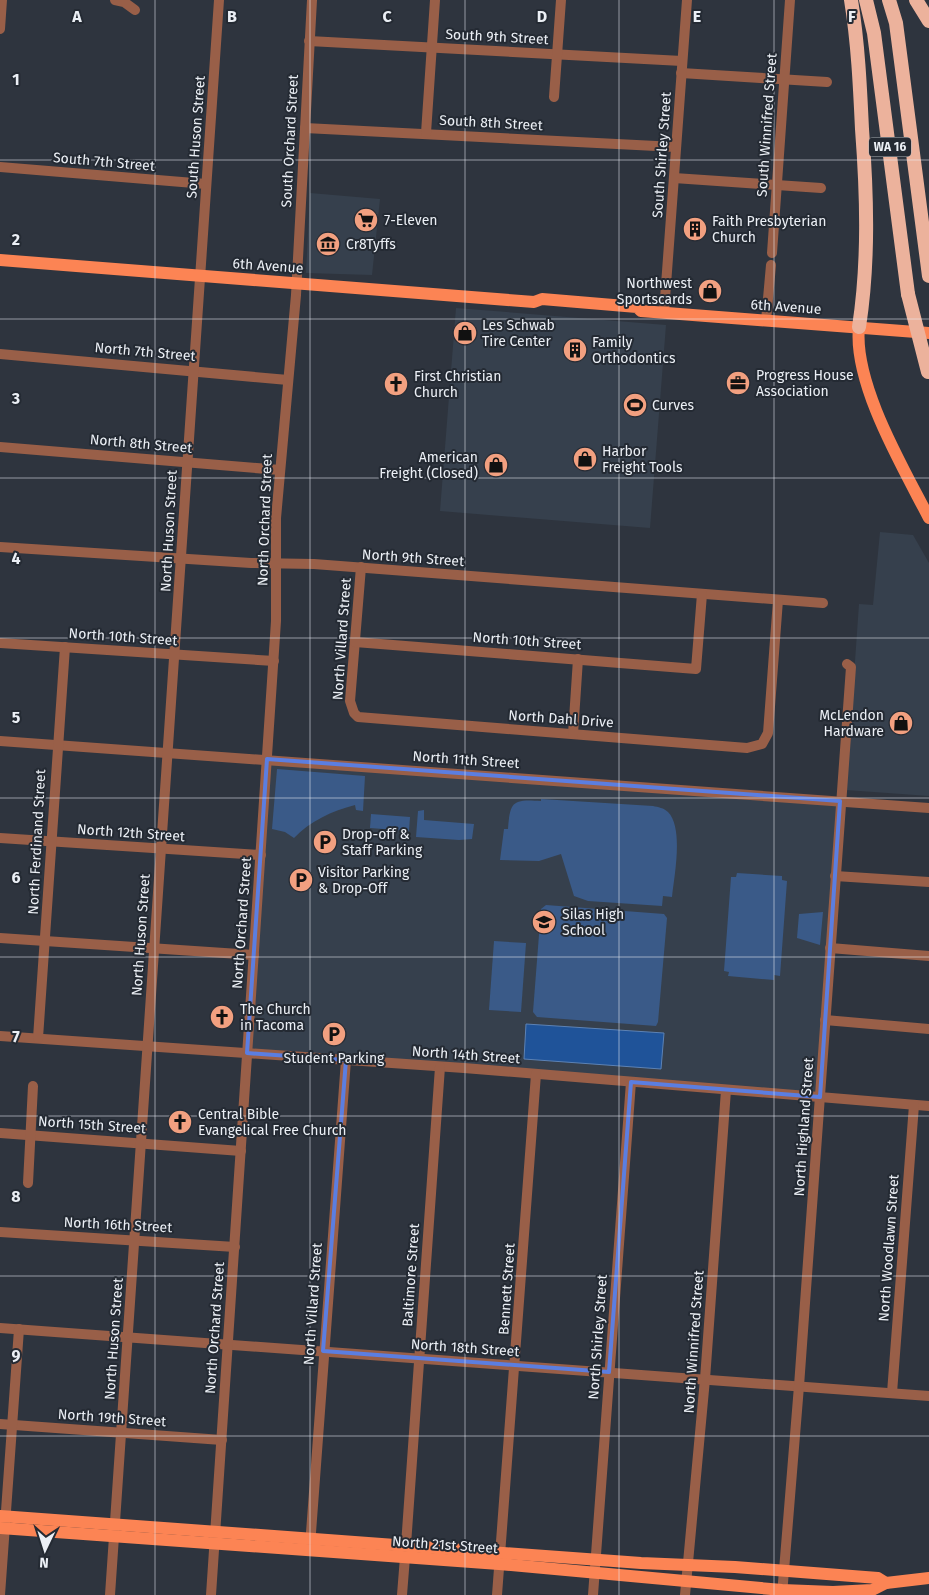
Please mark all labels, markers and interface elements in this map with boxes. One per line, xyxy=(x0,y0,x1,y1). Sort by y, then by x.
text: A xyxy=(71,7,82,26)
text: B xyxy=(227,7,237,26)
text: C xyxy=(382,7,392,26)
text: D xyxy=(537,7,547,26)
text: E xyxy=(693,7,701,26)
text: F xyxy=(848,7,856,26)
street label: South 9th Street xyxy=(445,26,550,48)
street label: South Winnifred Street xyxy=(753,52,781,198)
text: 1 xyxy=(12,70,20,89)
street label: South Orchard Street xyxy=(278,73,302,208)
street label: South Huson Street xyxy=(183,74,209,199)
street label: South Shirley Street xyxy=(649,90,675,219)
street label: South 8th Street xyxy=(439,112,544,134)
road number: WA 16 xyxy=(869,138,911,156)
street label: South 7th Street xyxy=(52,149,157,175)
supermarket icon: 7-Eleven xyxy=(353,207,379,233)
place label: 7-Eleven xyxy=(384,212,438,229)
place label: Faith Presbyterian Church xyxy=(712,213,826,246)
building icon: Faith Presbyterian Church xyxy=(682,216,708,242)
text: 2 xyxy=(12,230,20,249)
museum icon: Cr8Tyffs xyxy=(315,231,341,257)
place label: Cr8Tyffs xyxy=(346,236,396,253)
street label: 6th Avenue xyxy=(232,255,304,277)
place label: Northwest Sportscards xyxy=(617,275,693,308)
shop icon: Northwest Sportscards xyxy=(697,278,723,304)
street label: 6th Avenue xyxy=(750,296,822,318)
place label: Les Schwab Tire Center xyxy=(482,317,555,350)
shop icon: Les Schwab Tire Center xyxy=(452,320,478,346)
place label: Family Orthodontics xyxy=(592,334,676,367)
building icon: Family Orthodontics xyxy=(562,337,588,363)
street label: North 7th Street xyxy=(94,339,197,365)
place label: Progress House Association xyxy=(756,367,854,400)
place label: First Christian Church xyxy=(414,368,501,401)
office icon: Progress House Association xyxy=(725,370,751,396)
church icon: First Christian Church xyxy=(383,371,409,397)
text: 3 xyxy=(11,389,20,408)
sports icon: Curves xyxy=(622,392,648,418)
place label: Curves xyxy=(652,397,695,414)
street label: North 8th Street xyxy=(89,431,194,457)
place label: Harbor Freight Tools xyxy=(602,443,683,476)
shop icon: Harbor Freight Tools xyxy=(572,446,598,472)
place label: American Freight (Closed) xyxy=(379,449,478,482)
shop icon: American Freight (Closed) xyxy=(483,452,509,478)
street label: North Orchard Street xyxy=(254,453,276,586)
street label: North Huson Street xyxy=(157,469,181,593)
street label: North 9th Street xyxy=(361,546,466,570)
text: 4 xyxy=(11,549,21,568)
street label: North Villard Street xyxy=(329,576,355,701)
street label: North 10th Street xyxy=(68,625,179,649)
street label: North 10th Street xyxy=(472,629,583,653)
street label: North Dahl Drive xyxy=(508,707,614,731)
place label: McLendon Hardware xyxy=(819,707,884,740)
text: 5 xyxy=(12,708,21,727)
shop icon: McLendon Hardware xyxy=(888,710,914,736)
street label: North 11th Street xyxy=(412,748,521,772)
street label: North Ferdinand Street xyxy=(25,768,49,915)
street label: North 12th Street xyxy=(77,821,186,845)
place label: Drop-off & Staff Parking xyxy=(342,826,423,859)
parking icon: Drop-off & Staff Parking xyxy=(312,829,338,855)
street label: North Orchard Street xyxy=(229,855,255,990)
place label: Visitor Parking & Drop-Off xyxy=(318,864,410,897)
parking icon: Visitor Parking & Drop-Off xyxy=(288,867,314,893)
text: 6 xyxy=(11,868,21,887)
street label: North Huson Street xyxy=(128,872,154,997)
place label: Silas High School xyxy=(562,906,624,939)
school or university icon: Silas High School xyxy=(531,909,557,935)
place label: The Church in Tacoma xyxy=(240,1001,311,1034)
church icon: The Church in Tacoma xyxy=(209,1004,235,1030)
parking icon: Student Parking xyxy=(321,1021,347,1047)
text: 7 xyxy=(12,1027,20,1046)
street label: North 14th Street xyxy=(411,1043,522,1067)
place label: Student Parking xyxy=(284,1050,385,1067)
street label: North Highland Street xyxy=(791,1056,817,1197)
place label: Central Bible Evangelical Free Church xyxy=(198,1106,347,1139)
church icon: Central Bible Evangelical Free Church xyxy=(167,1109,193,1135)
street label: North 15th Street xyxy=(38,1113,147,1137)
street label: North Woodlawn Street xyxy=(875,1173,903,1322)
text: 8 xyxy=(11,1187,21,1206)
street label: North 16th Street xyxy=(63,1214,174,1236)
street label: Baltimore Street xyxy=(399,1222,423,1327)
street label: North Villard Street xyxy=(300,1241,326,1366)
street label: Bennett Street xyxy=(495,1242,519,1335)
street label: North Orchard Street xyxy=(202,1260,228,1395)
street label: North Winnifred Street xyxy=(681,1269,708,1414)
street label: North Shirley Street xyxy=(585,1273,611,1400)
street label: North Huson Street xyxy=(101,1276,127,1401)
street label: North 18th Street xyxy=(410,1336,521,1360)
text: 9 xyxy=(12,1346,21,1365)
street label: North 19th Street xyxy=(57,1406,168,1430)
north arrow xyxy=(20,1525,70,1575)
street label: North 21st Street xyxy=(392,1533,499,1557)
text: N xyxy=(39,1554,49,1571)

